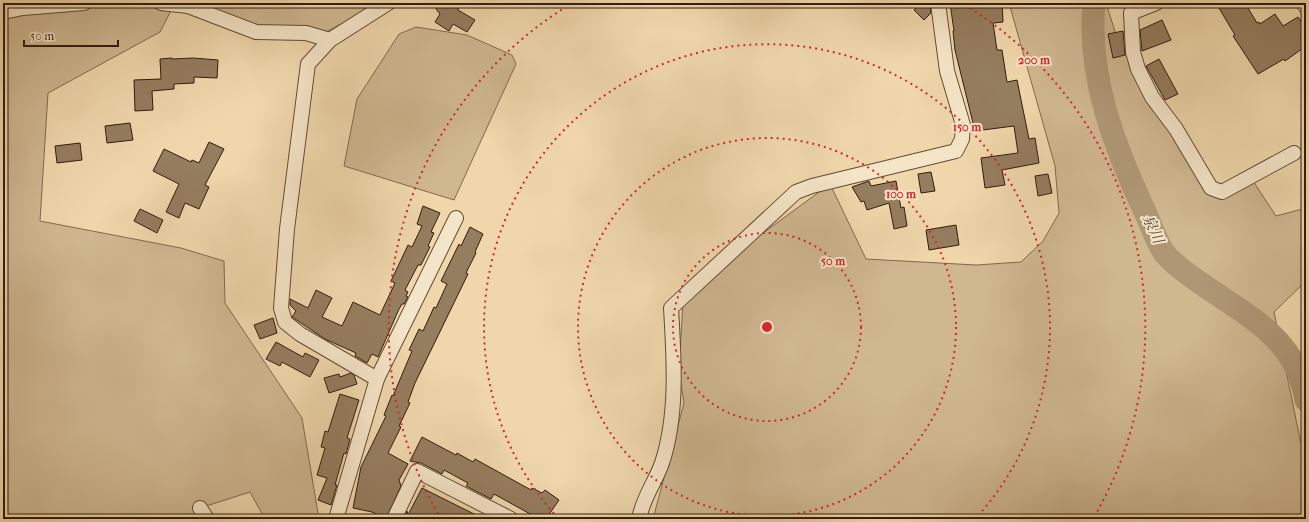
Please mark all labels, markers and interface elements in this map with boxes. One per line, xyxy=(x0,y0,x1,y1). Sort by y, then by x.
scale bar xyxy=(24,22,118,48)
text: 50 m xyxy=(30,29,54,43)
text: 200 m xyxy=(1018,53,1051,67)
text: 150 m xyxy=(953,120,982,134)
text: 100 m xyxy=(886,187,917,201)
water label: 泉川 xyxy=(1139,212,1168,248)
text: 50 m xyxy=(821,254,846,268)
centre of rings xyxy=(760,320,774,334)

